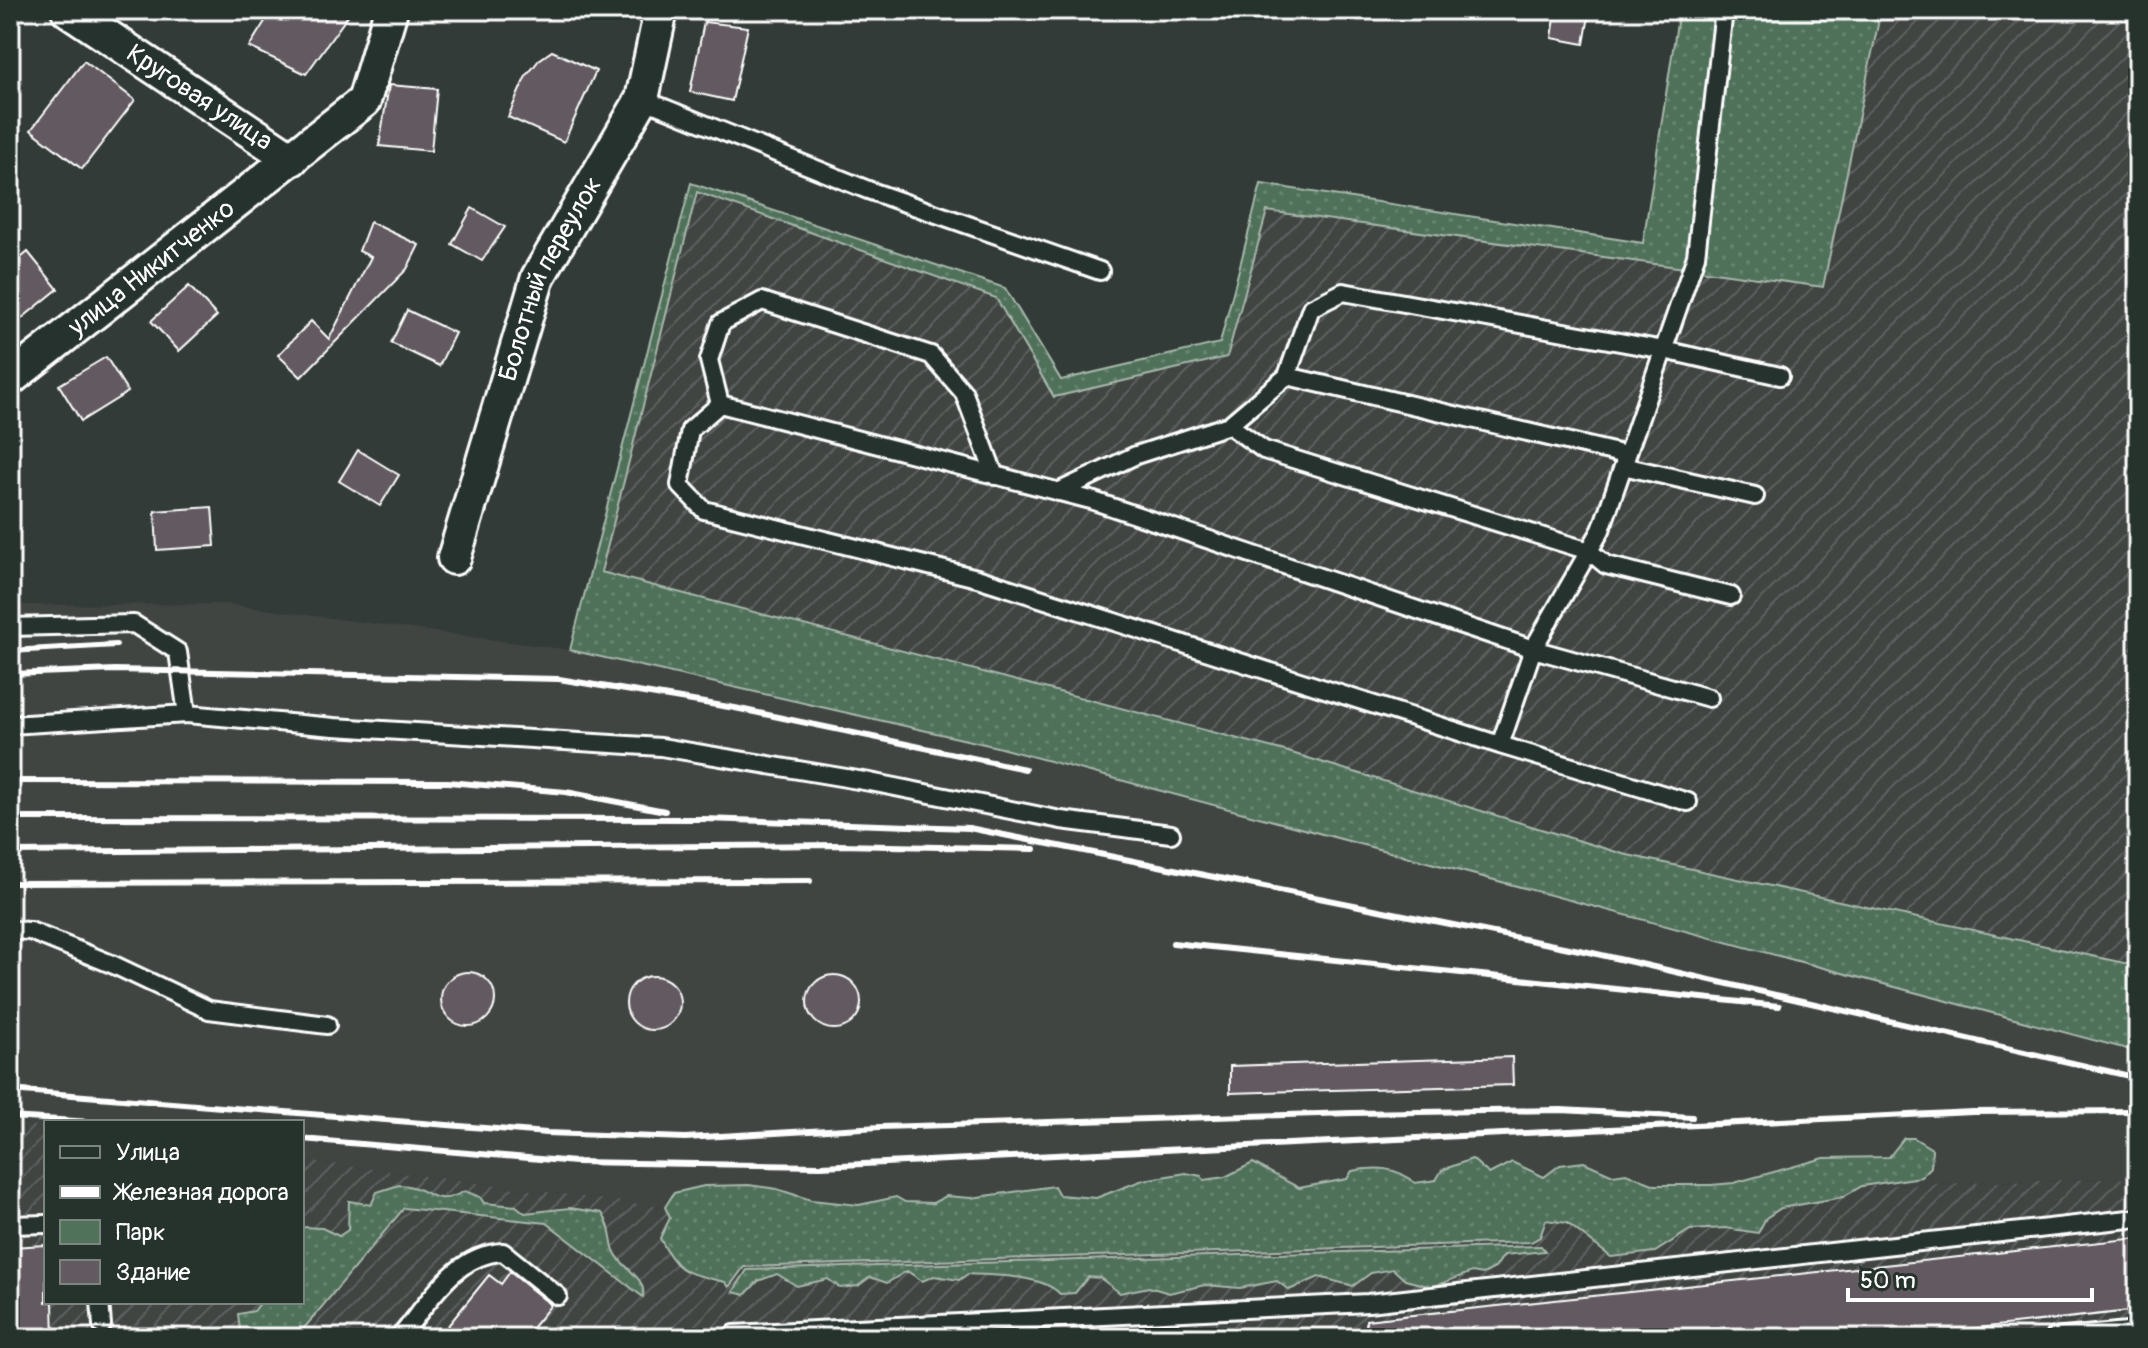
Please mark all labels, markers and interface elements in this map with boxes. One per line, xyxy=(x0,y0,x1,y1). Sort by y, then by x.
street label: Круговая улица xyxy=(120,37,279,158)
street label: Болотный переулок xyxy=(492,171,609,385)
street label: улица Никитченко xyxy=(61,193,241,344)
legend xyxy=(44,1120,304,1304)
text: Улица xyxy=(116,1138,180,1167)
text: Железная дорога xyxy=(112,1178,289,1207)
text: Парк xyxy=(116,1218,165,1247)
scale bar xyxy=(1848,1252,2092,1302)
text: Здание xyxy=(116,1258,191,1287)
text: 50 m xyxy=(1860,1266,1916,1295)

